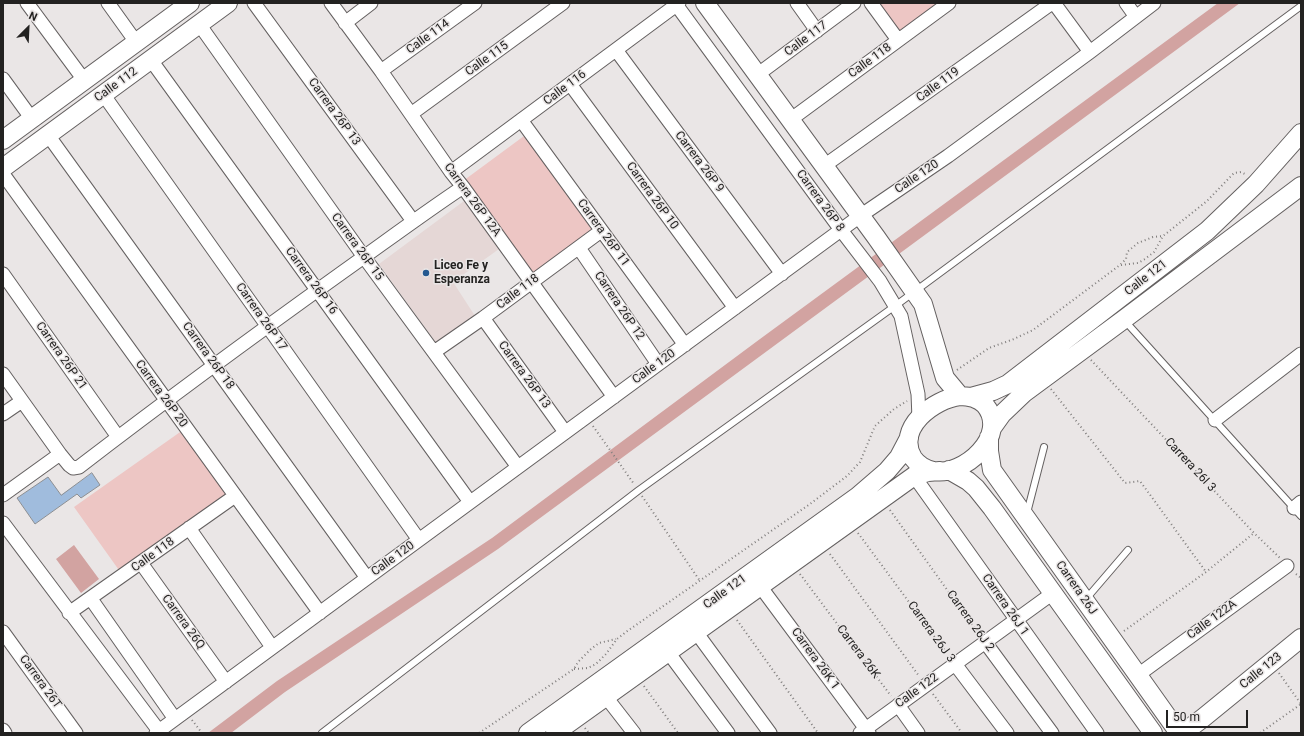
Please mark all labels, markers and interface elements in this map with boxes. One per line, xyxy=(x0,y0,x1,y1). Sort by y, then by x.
north arrow xyxy=(8,8,48,48)
text: N xyxy=(27,9,39,24)
street label: Calle 114 xyxy=(404,17,452,57)
street label: Calle 117 xyxy=(782,18,830,60)
street label: Calle 115 xyxy=(463,39,511,79)
street label: Calle 118 xyxy=(846,41,894,81)
street label: Calle 112 xyxy=(92,65,140,105)
street label: Calle 119 xyxy=(914,65,962,105)
street label: Calle 116 xyxy=(541,67,589,109)
street label: Carrera 26P 13 xyxy=(305,76,363,148)
street label: Carrera 26P 9 xyxy=(671,129,727,195)
street label: Calle 120 xyxy=(892,157,942,197)
street label: Carrera 26P 12A xyxy=(440,160,504,240)
street label: Carrera 26P 10 xyxy=(623,160,681,232)
street label: Carrera 26P 8 xyxy=(793,167,847,235)
street label: Carrera 26P 11 xyxy=(574,197,632,269)
street label: Carrera 26P 15 xyxy=(328,211,386,283)
street label: Carrera 26P 16 xyxy=(282,245,340,317)
street label: Calle 121 xyxy=(1122,257,1170,299)
place label: Liceo Fe y Esperanza xyxy=(434,259,490,287)
marker: Liceo Fe y Esperanza xyxy=(421,268,431,278)
street label: Carrera 26P 12 xyxy=(591,269,647,343)
street label: Calle 118 xyxy=(494,271,542,313)
street label: Carrera 26P 17 xyxy=(232,280,290,354)
street label: Carrera 26P 21 xyxy=(32,319,90,393)
street label: Carrera 26P 18 xyxy=(179,320,237,392)
street label: Carrera 26P 13 xyxy=(495,339,553,411)
street label: Calle 120 xyxy=(630,347,678,387)
street label: Carrera 26P 20 xyxy=(132,358,190,430)
street label: Carrera 26I 3 xyxy=(1161,435,1219,495)
street label: Calle 118 xyxy=(129,535,177,575)
street label: Calle 120 xyxy=(369,539,417,579)
street label: Carrera 26J xyxy=(1052,558,1100,618)
street label: Carrera 26J 1 xyxy=(978,571,1032,639)
street label: Calle 121 xyxy=(701,572,749,612)
street label: Carrera 26J 2 xyxy=(943,588,997,654)
street label: Carrera 26Q xyxy=(158,592,208,652)
street label: Calle 122A xyxy=(1184,597,1240,643)
street label: Carrera 26J 3 xyxy=(904,599,958,665)
street label: Carrera 26K xyxy=(833,622,883,682)
street label: Carrera 26K 1 xyxy=(788,625,842,693)
street label: Calle 123 xyxy=(1237,650,1285,692)
street label: Carrera 26T xyxy=(16,652,64,712)
street label: Calle 122 xyxy=(893,671,941,711)
scale bar xyxy=(1168,702,1250,728)
text: 50 m xyxy=(1173,710,1200,724)

